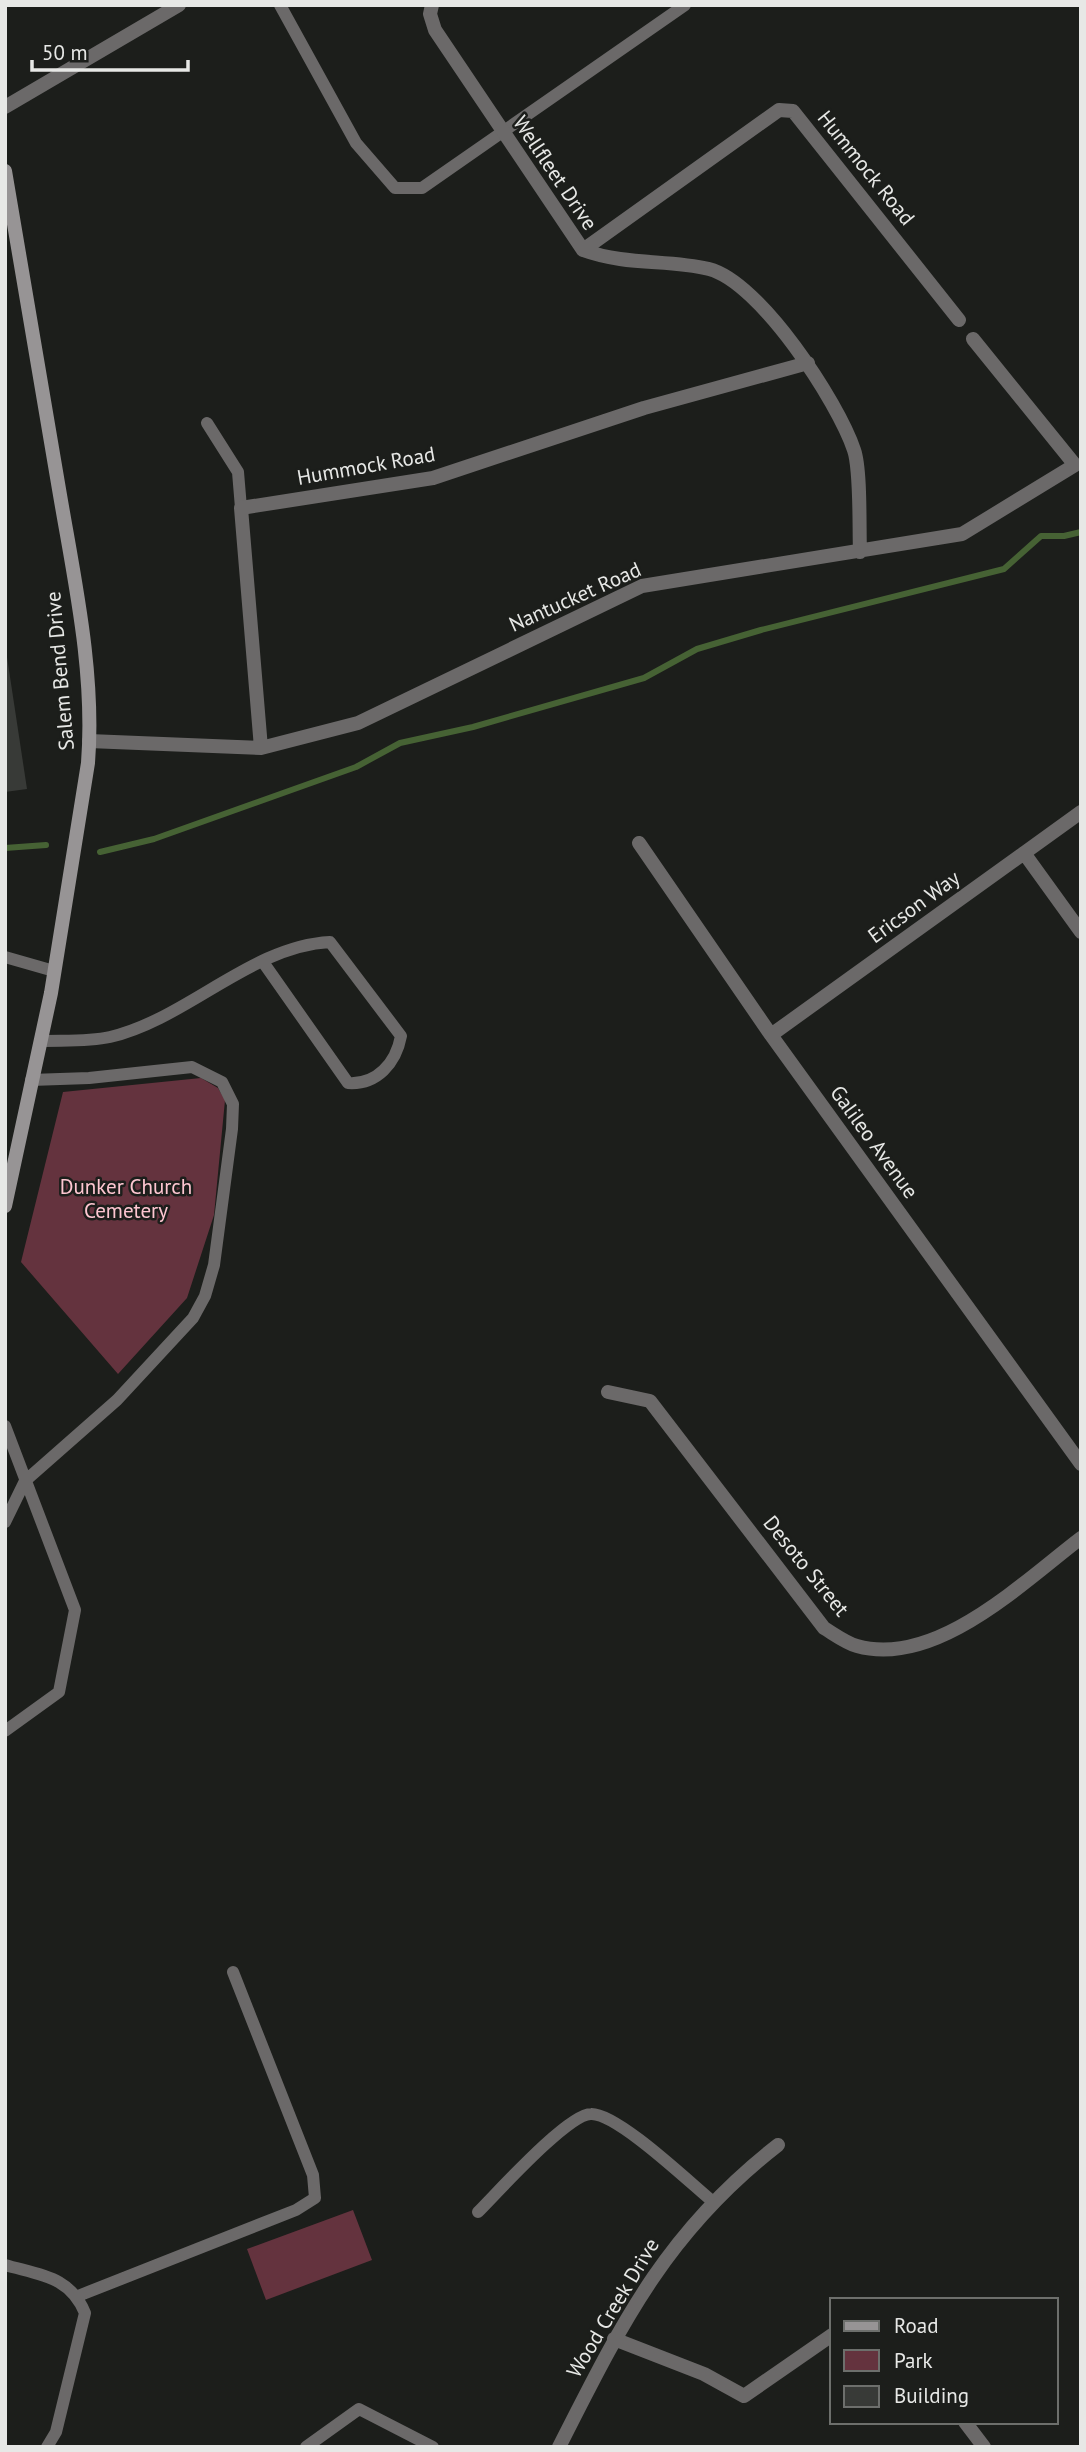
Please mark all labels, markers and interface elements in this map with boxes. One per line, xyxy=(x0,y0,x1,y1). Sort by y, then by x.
scale bar xyxy=(32,28,187,72)
text: 50 m xyxy=(42,39,88,66)
street label: Hummock Road xyxy=(812,105,921,230)
street label: Wellfleet Drive xyxy=(507,110,604,235)
street label: Hummock Road xyxy=(295,440,437,491)
street label: Nantucket Road xyxy=(505,555,645,638)
street label: Salem Bend Drive xyxy=(39,590,80,752)
street label: Ericson Way xyxy=(862,864,965,949)
street label: Galileo Avenue xyxy=(824,1080,925,1204)
park label: Dunker Church Cemetery xyxy=(60,1173,192,1224)
street label: Desoto Street xyxy=(758,1510,855,1622)
street label: Wood Creek Drive xyxy=(560,2233,665,2382)
legend xyxy=(830,2298,1058,2424)
text: Road xyxy=(894,2312,938,2339)
text: Park xyxy=(894,2347,933,2374)
text: Building xyxy=(894,2382,969,2409)

